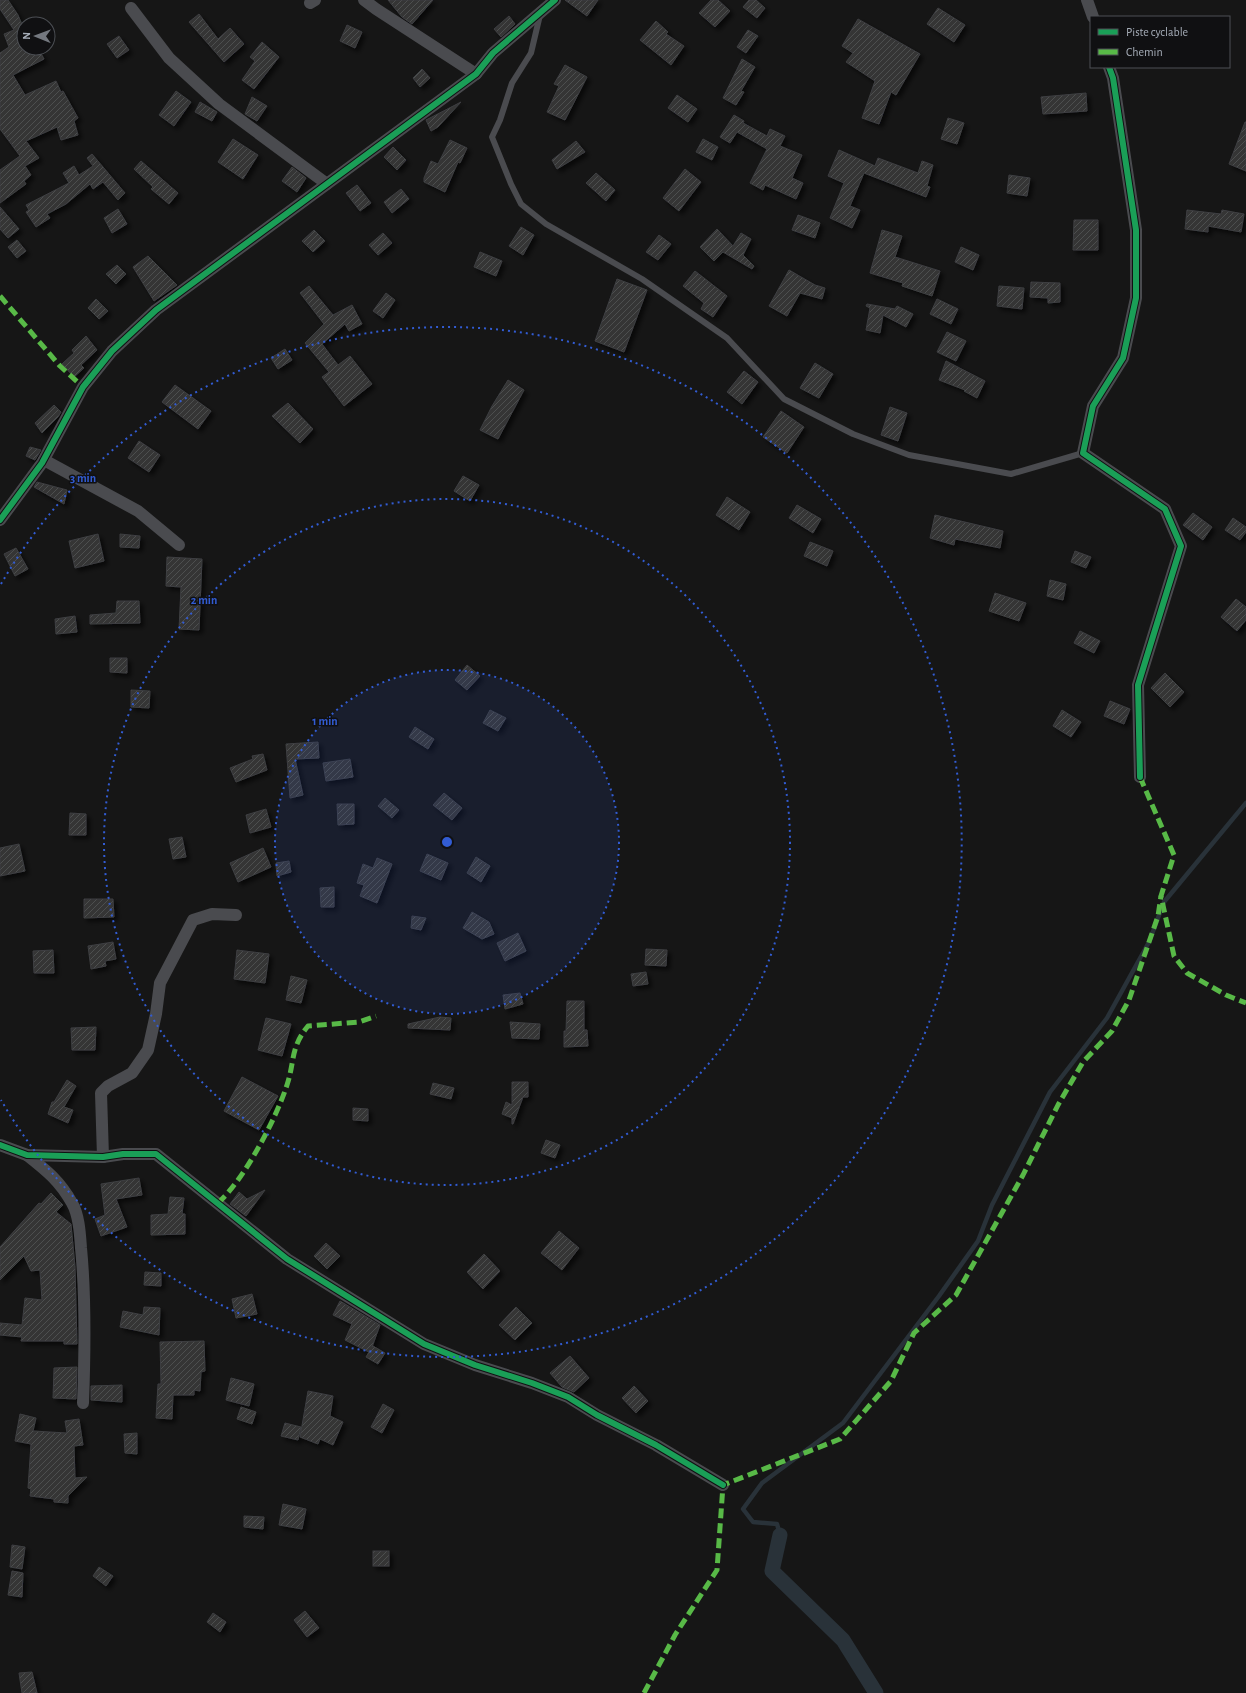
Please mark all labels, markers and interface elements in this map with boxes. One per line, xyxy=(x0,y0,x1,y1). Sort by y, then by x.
north arrow xyxy=(16,16,56,56)
legend xyxy=(1090,16,1230,68)
text: Piste cyclable xyxy=(1126,26,1188,39)
text: N xyxy=(21,32,32,40)
text: Chemin xyxy=(1126,46,1163,58)
text: 3 min xyxy=(70,472,96,484)
text: 2 min xyxy=(191,594,217,606)
text: 1 min xyxy=(312,715,338,727)
centre of rings xyxy=(440,835,454,849)

